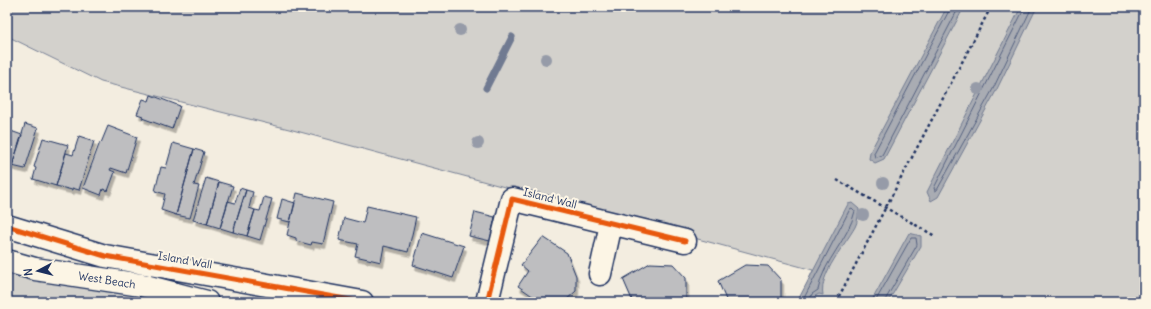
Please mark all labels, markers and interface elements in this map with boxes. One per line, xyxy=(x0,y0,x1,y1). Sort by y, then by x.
street label: Island Wall xyxy=(522,185,578,211)
street label: Island Wall xyxy=(157,248,213,272)
north arrow xyxy=(18,251,58,291)
text: N xyxy=(21,268,35,277)
street label: West Beach xyxy=(77,269,137,291)

